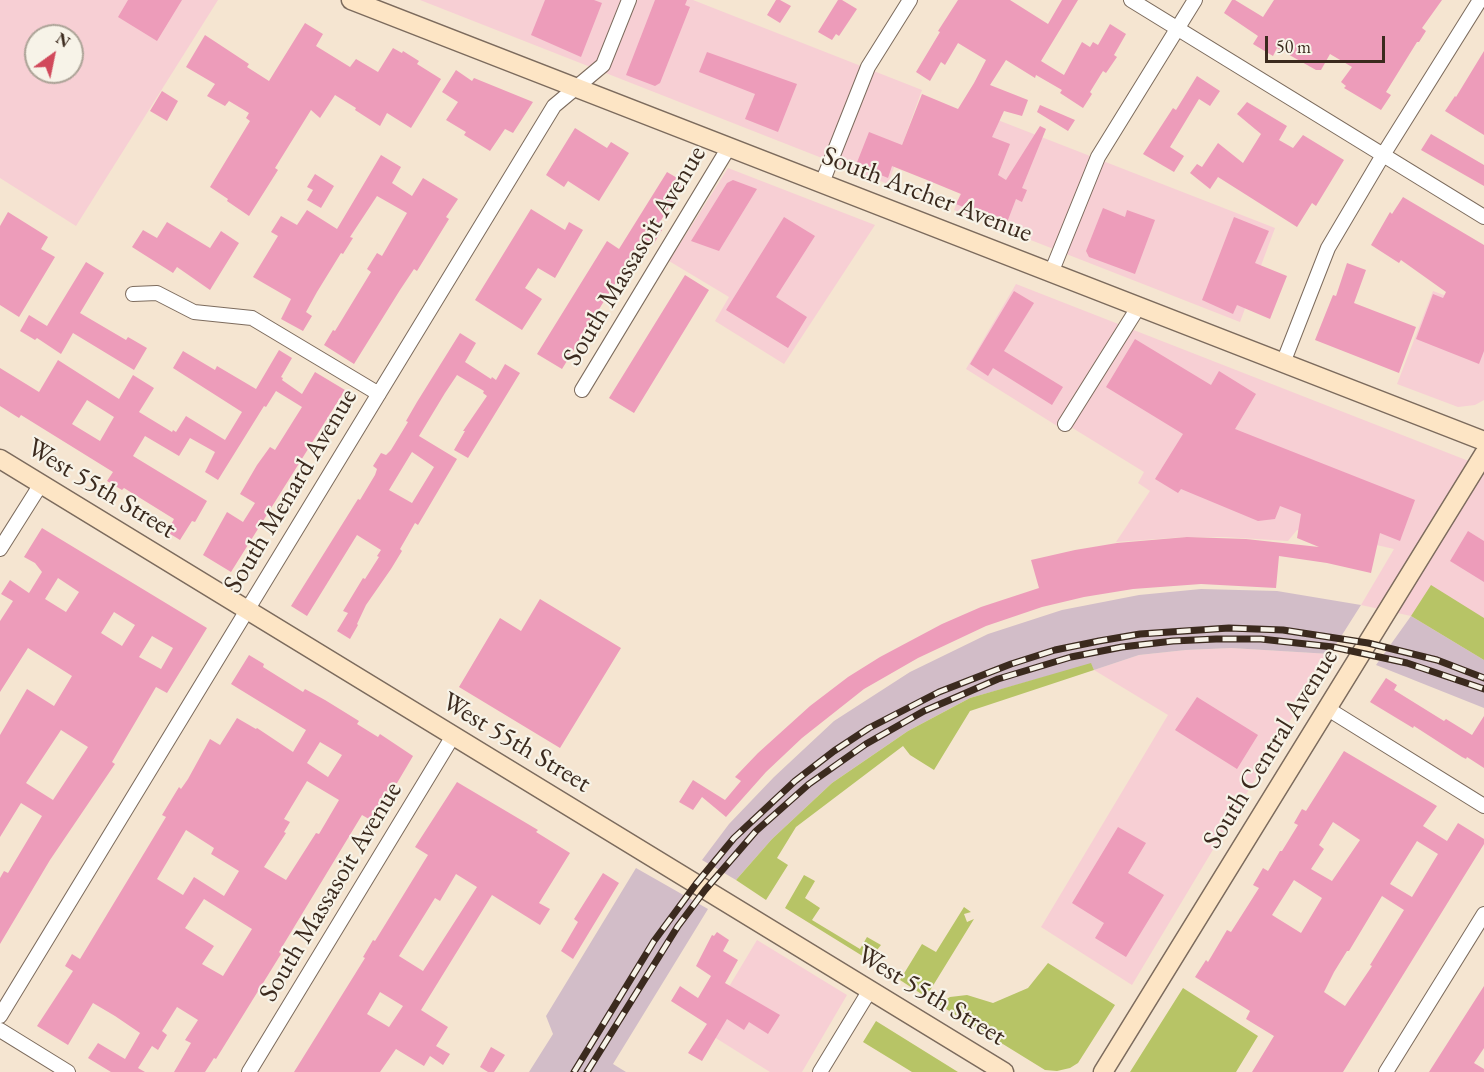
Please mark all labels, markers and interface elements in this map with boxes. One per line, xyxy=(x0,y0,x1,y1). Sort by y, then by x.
north arrow xyxy=(24,24,84,84)
scale bar xyxy=(1268,24,1388,62)
text: N xyxy=(52,28,74,52)
text: 50 m xyxy=(1276,35,1311,58)
street label: South Massasoit Avenue xyxy=(557,140,713,372)
street label: South Archer Avenue xyxy=(817,140,1037,250)
street label: South Menard Avenue xyxy=(217,383,365,599)
street label: West 55th Street xyxy=(21,432,181,546)
street label: South Central Avenue xyxy=(1196,643,1346,855)
street label: West 55th Street xyxy=(436,686,596,800)
street label: South Massasoit Avenue xyxy=(253,776,409,1008)
street label: West 55th Street xyxy=(851,939,1011,1053)

